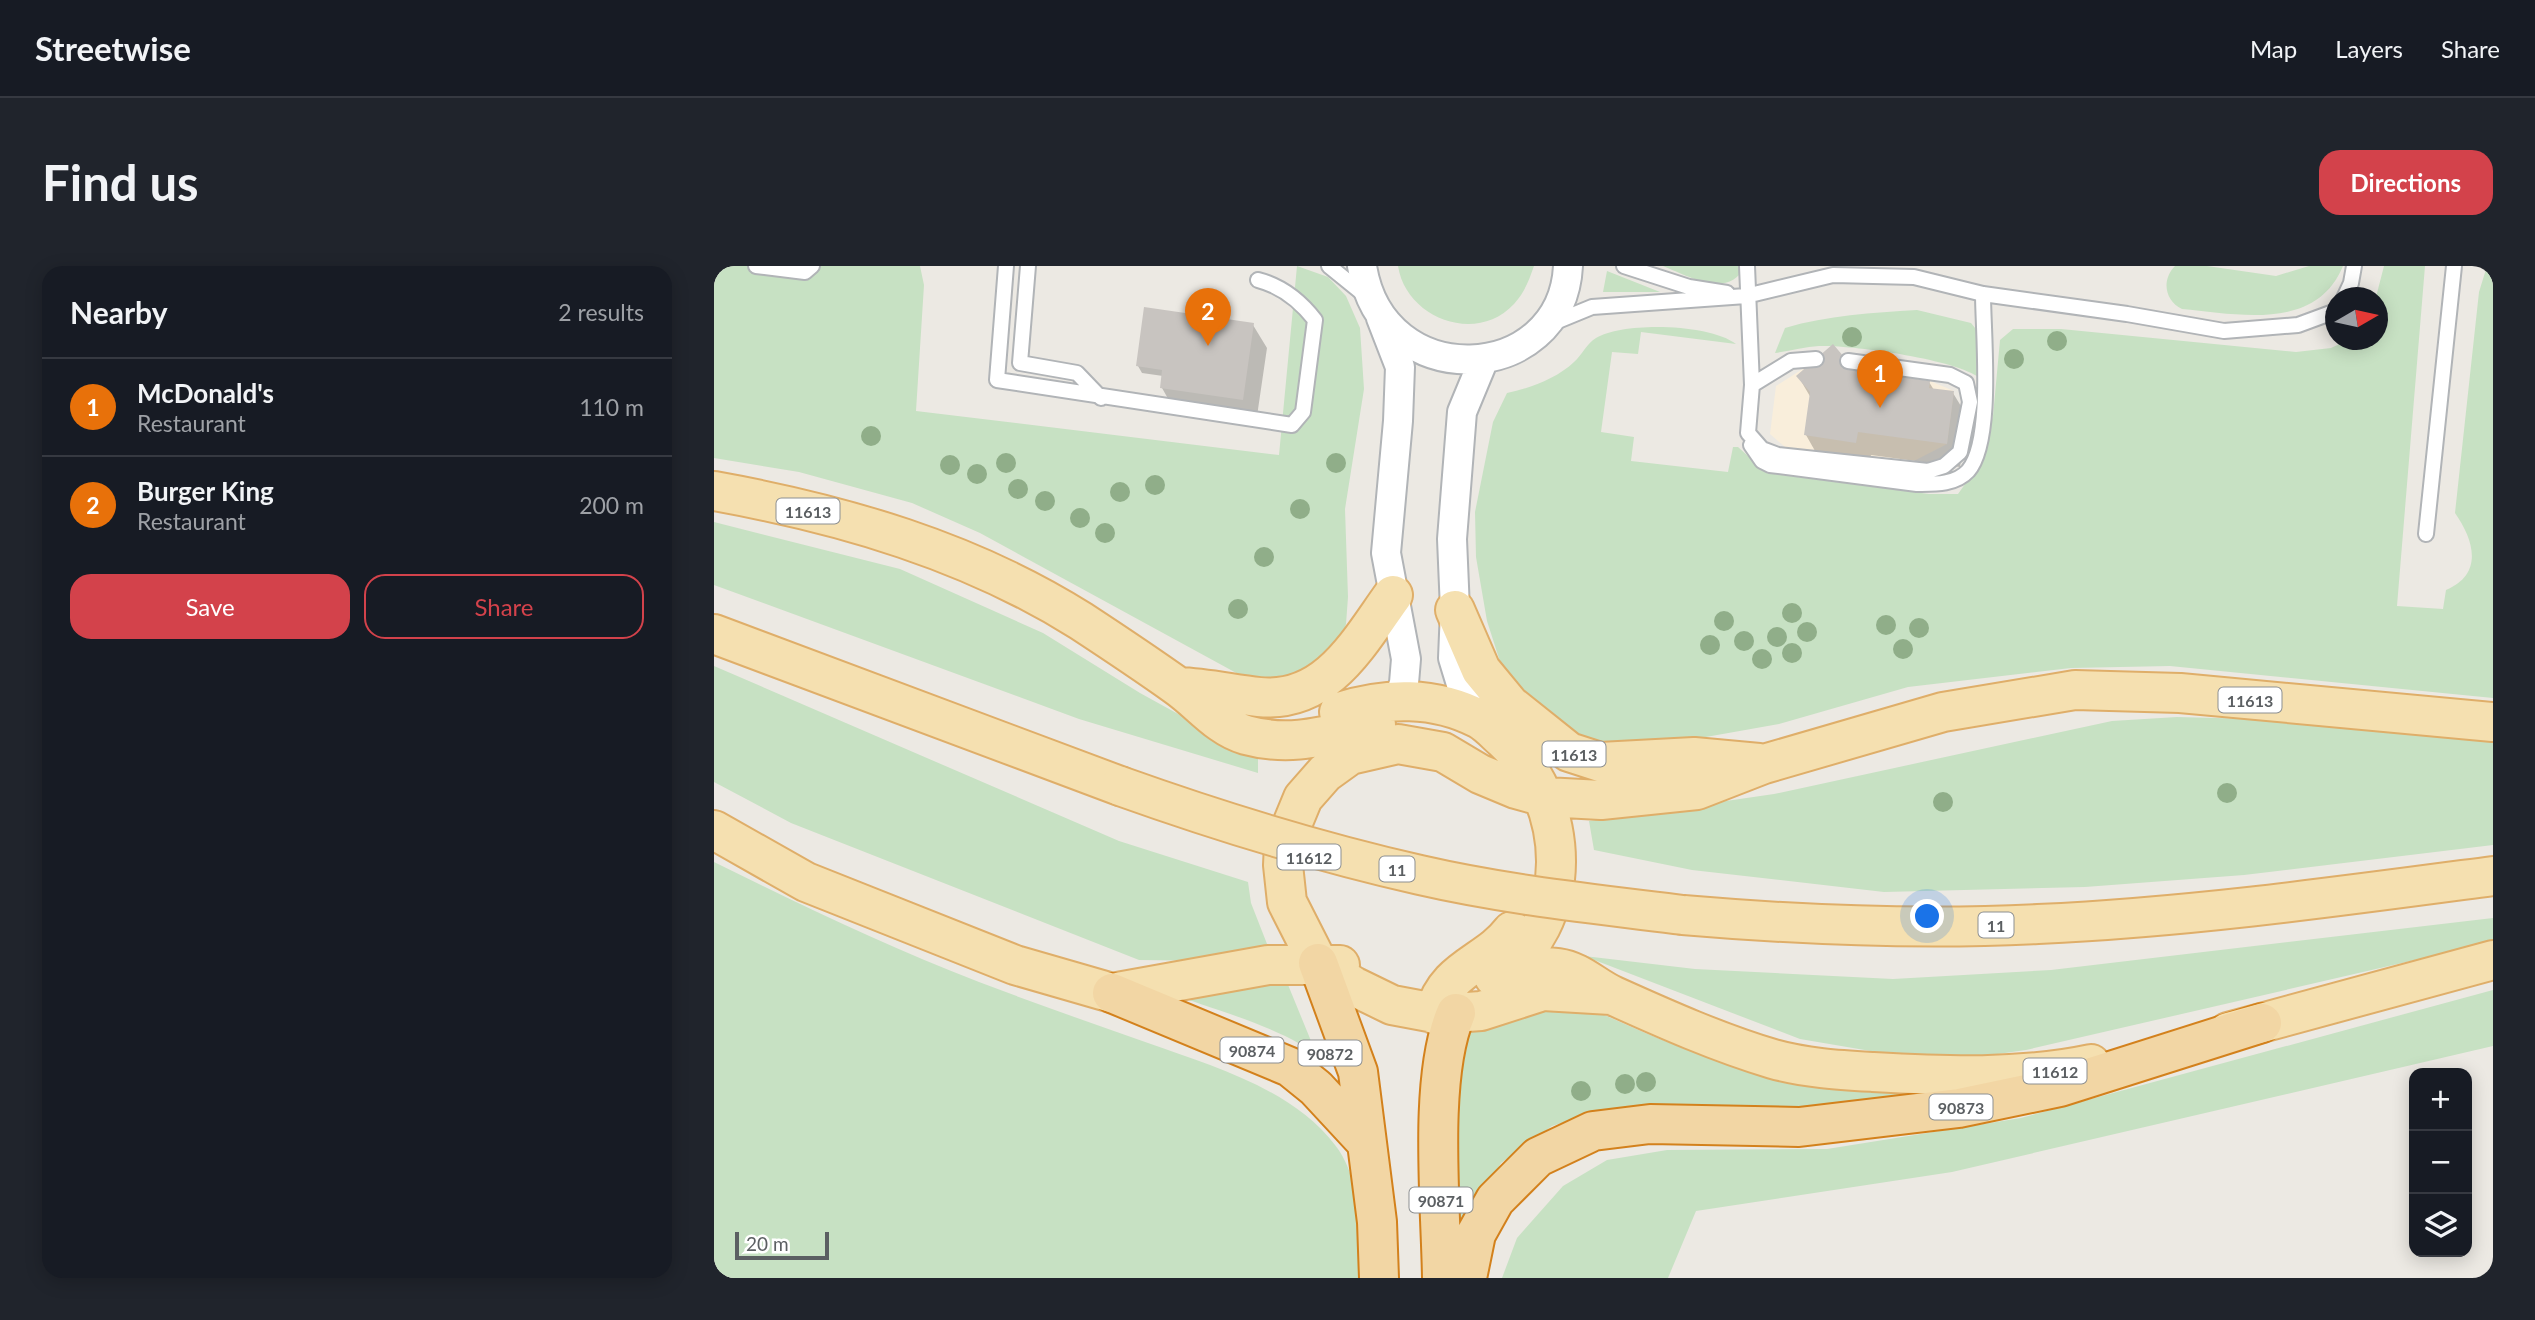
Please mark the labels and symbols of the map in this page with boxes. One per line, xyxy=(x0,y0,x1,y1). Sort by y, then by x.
north arrow xyxy=(2325,287,2388,350)
pin: 2 xyxy=(1185,288,1231,346)
pin: 1 xyxy=(1857,350,1903,408)
road number: 11613 xyxy=(776,498,840,524)
road number: 11613 xyxy=(2218,688,2282,712)
road number: 11613 xyxy=(1542,741,1606,766)
road number: 11612 xyxy=(1278,844,1340,870)
road number: 11 xyxy=(1380,856,1414,882)
your location xyxy=(1910,899,1944,933)
road number: 11 xyxy=(1978,912,2014,938)
road number: 90874 xyxy=(1220,1038,1284,1062)
road number: 90872 xyxy=(1298,1040,1362,1066)
road number: 11612 xyxy=(2024,1058,2086,1084)
road number: 90873 xyxy=(1930,1094,1992,1120)
road number: 90871 xyxy=(1410,1188,1472,1212)
scale bar xyxy=(735,1229,830,1261)

